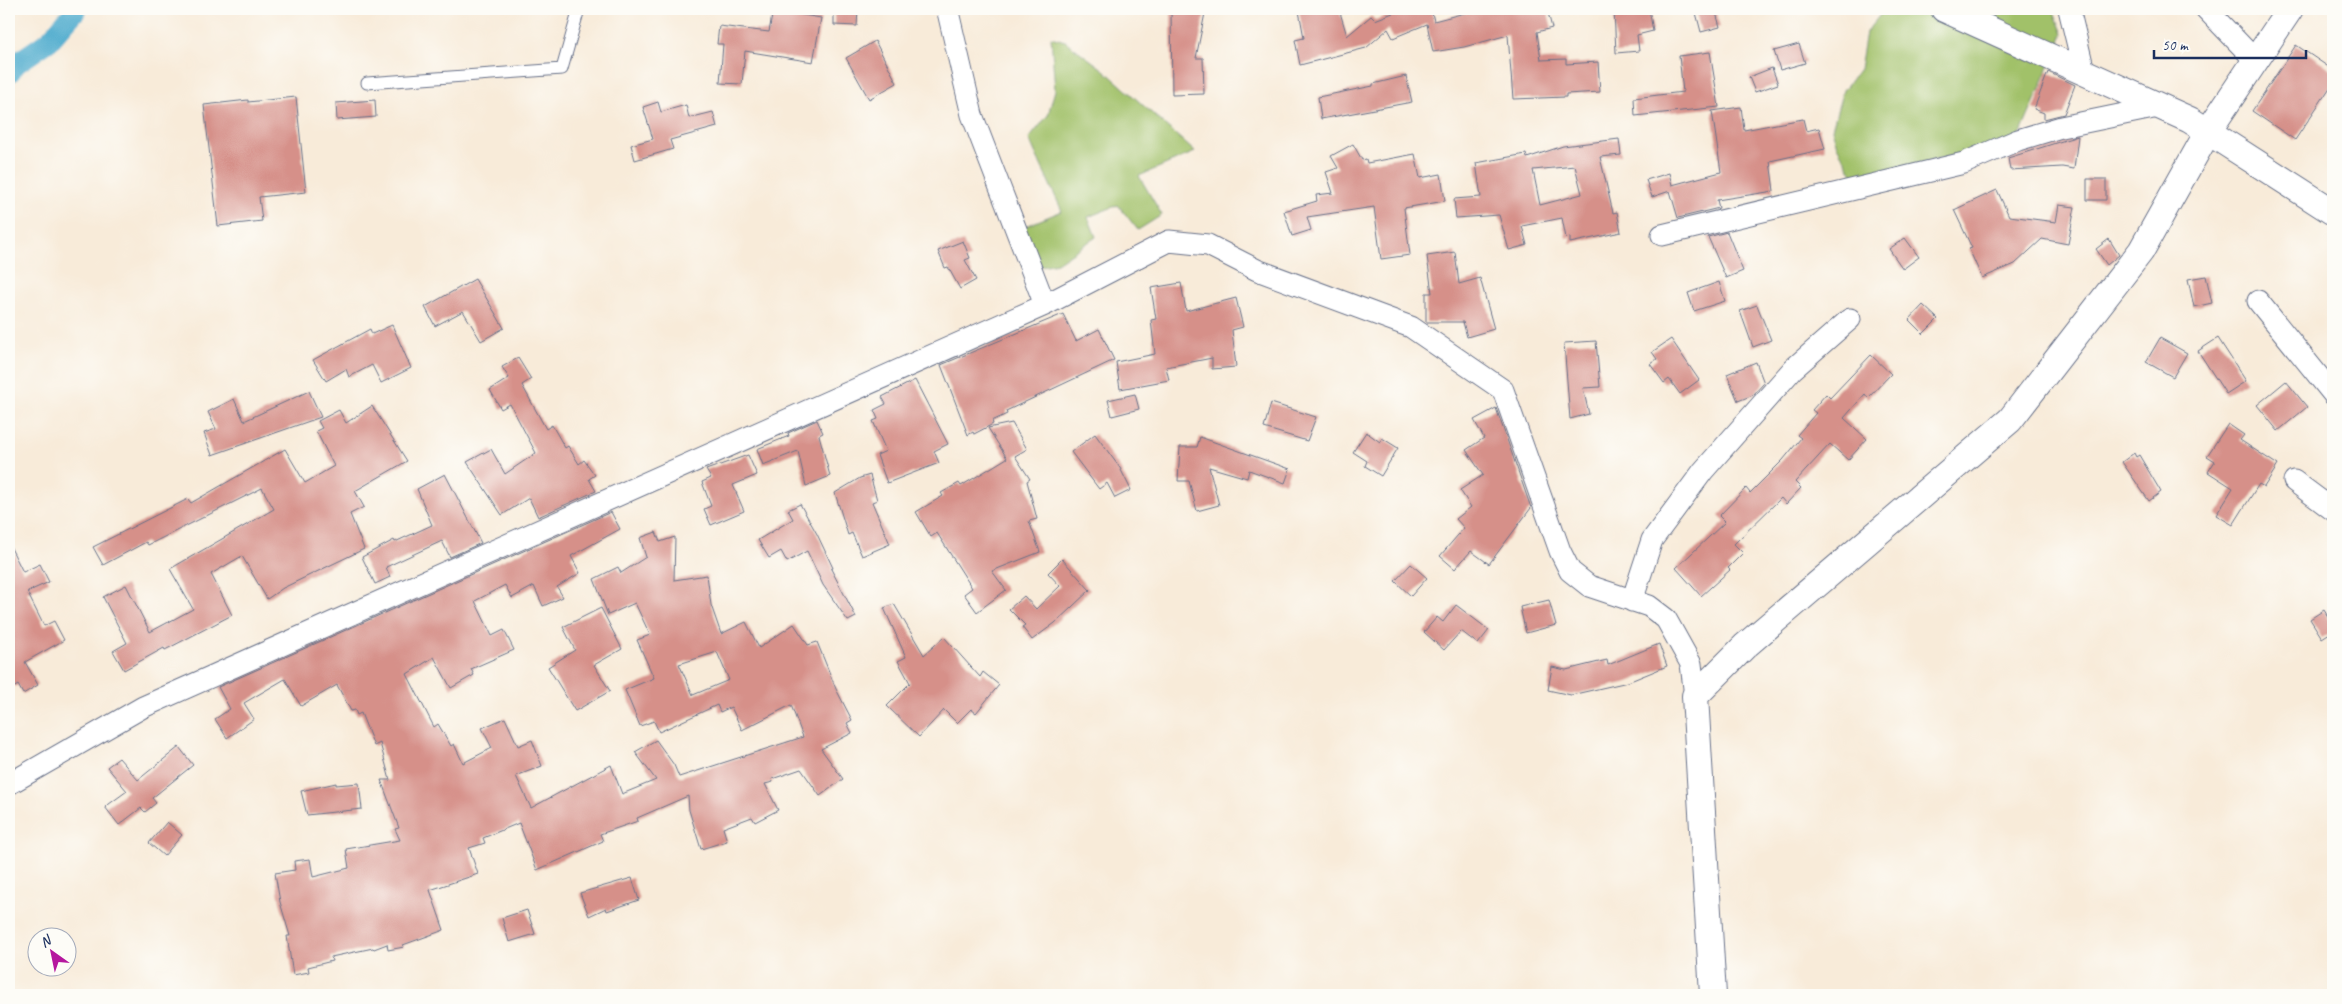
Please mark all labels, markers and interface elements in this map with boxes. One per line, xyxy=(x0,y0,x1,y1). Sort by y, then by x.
scale bar xyxy=(2154,28,2307,60)
text: 50 m xyxy=(2162,36,2189,55)
north arrow xyxy=(28,926,78,976)
text: N xyxy=(37,931,55,951)

